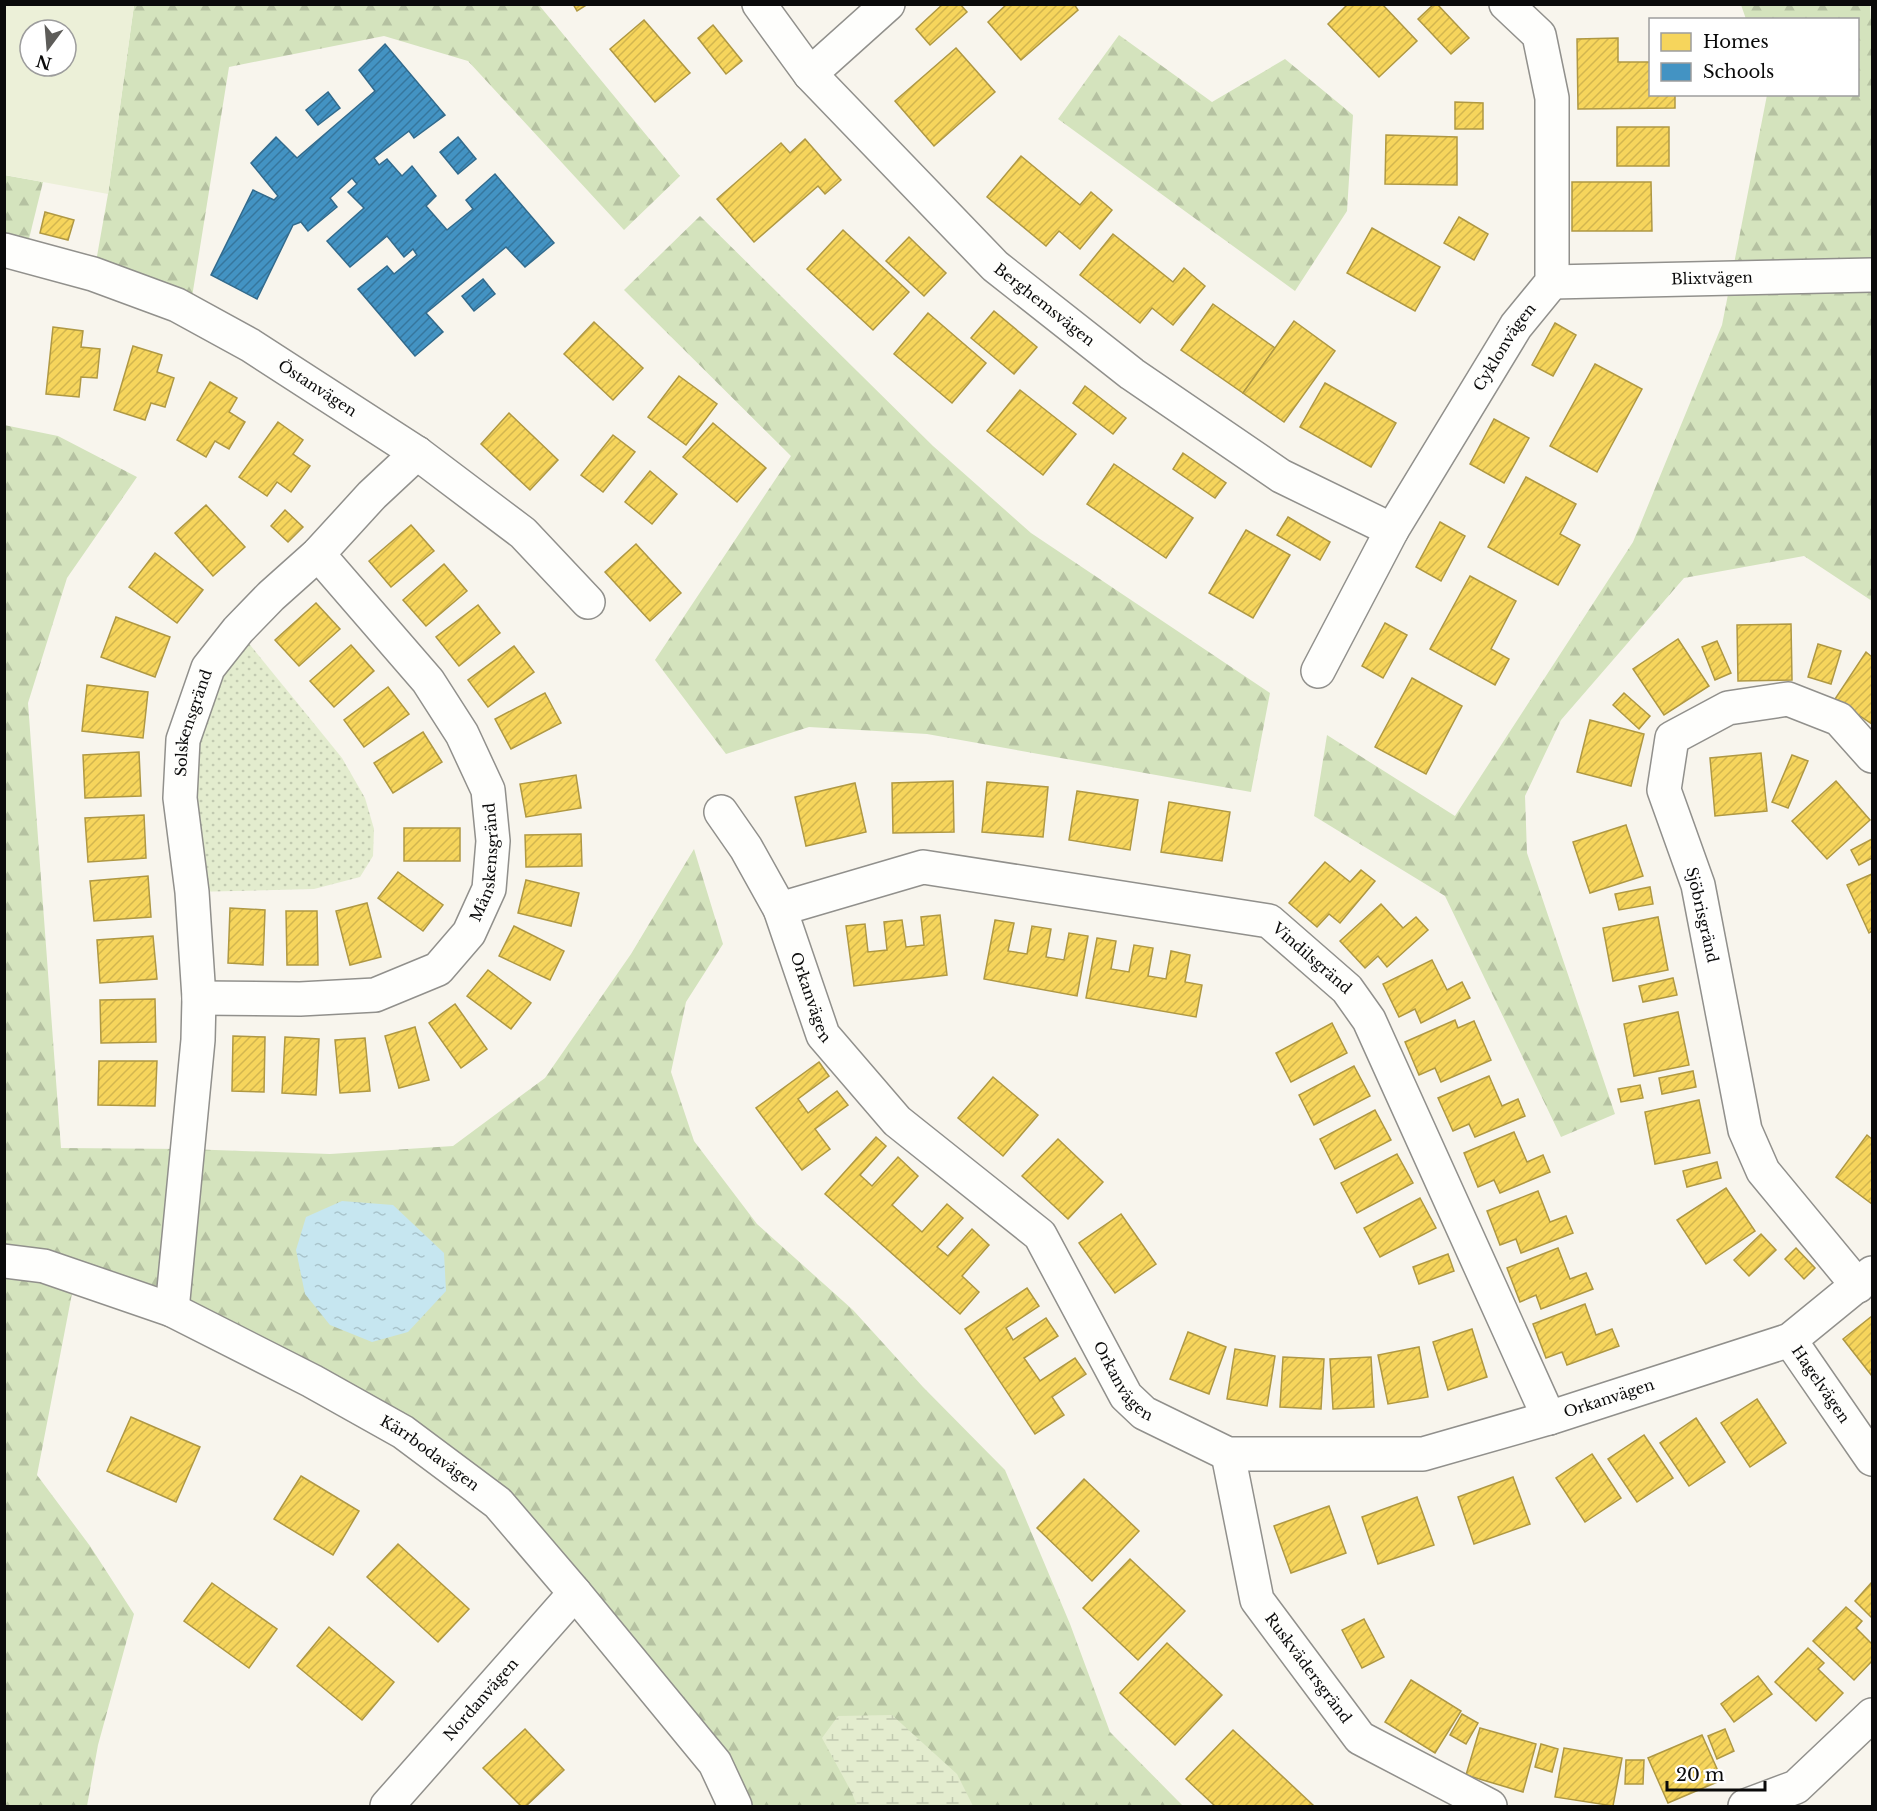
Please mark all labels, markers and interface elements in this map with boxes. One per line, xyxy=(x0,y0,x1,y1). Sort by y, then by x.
north arrow xyxy=(18,18,78,78)
legend xyxy=(1649,18,1859,96)
text: Homes xyxy=(1703,31,1769,53)
text: N xyxy=(34,51,54,74)
text: Schools xyxy=(1703,61,1774,83)
street label: Berghemsvägen xyxy=(990,259,1099,350)
street label: Blixtvägen xyxy=(1671,268,1753,288)
street label: Cyklonvägen xyxy=(1469,299,1540,394)
street label: Östanvägen xyxy=(274,356,361,421)
street label: Solskensgränd xyxy=(171,667,216,777)
street label: Månskensgränd xyxy=(466,802,502,924)
street label: Sjöbrisgränd xyxy=(1682,865,1723,965)
street label: Vindilsgränd xyxy=(1268,918,1356,998)
street label: Orkanvägen xyxy=(786,950,835,1046)
street label: Orkanvägen xyxy=(1089,1338,1156,1425)
street label: Hagelvägen xyxy=(1788,1342,1854,1427)
street label: Orkanvägen xyxy=(1561,1375,1657,1422)
street label: Kärrbodavägen xyxy=(377,1411,483,1495)
street label: Ruskvädersgränd xyxy=(1261,1609,1356,1727)
street label: Nordanvägen xyxy=(439,1654,522,1744)
scale bar xyxy=(1667,1754,1764,1792)
text: 20 m xyxy=(1676,1764,1724,1786)

